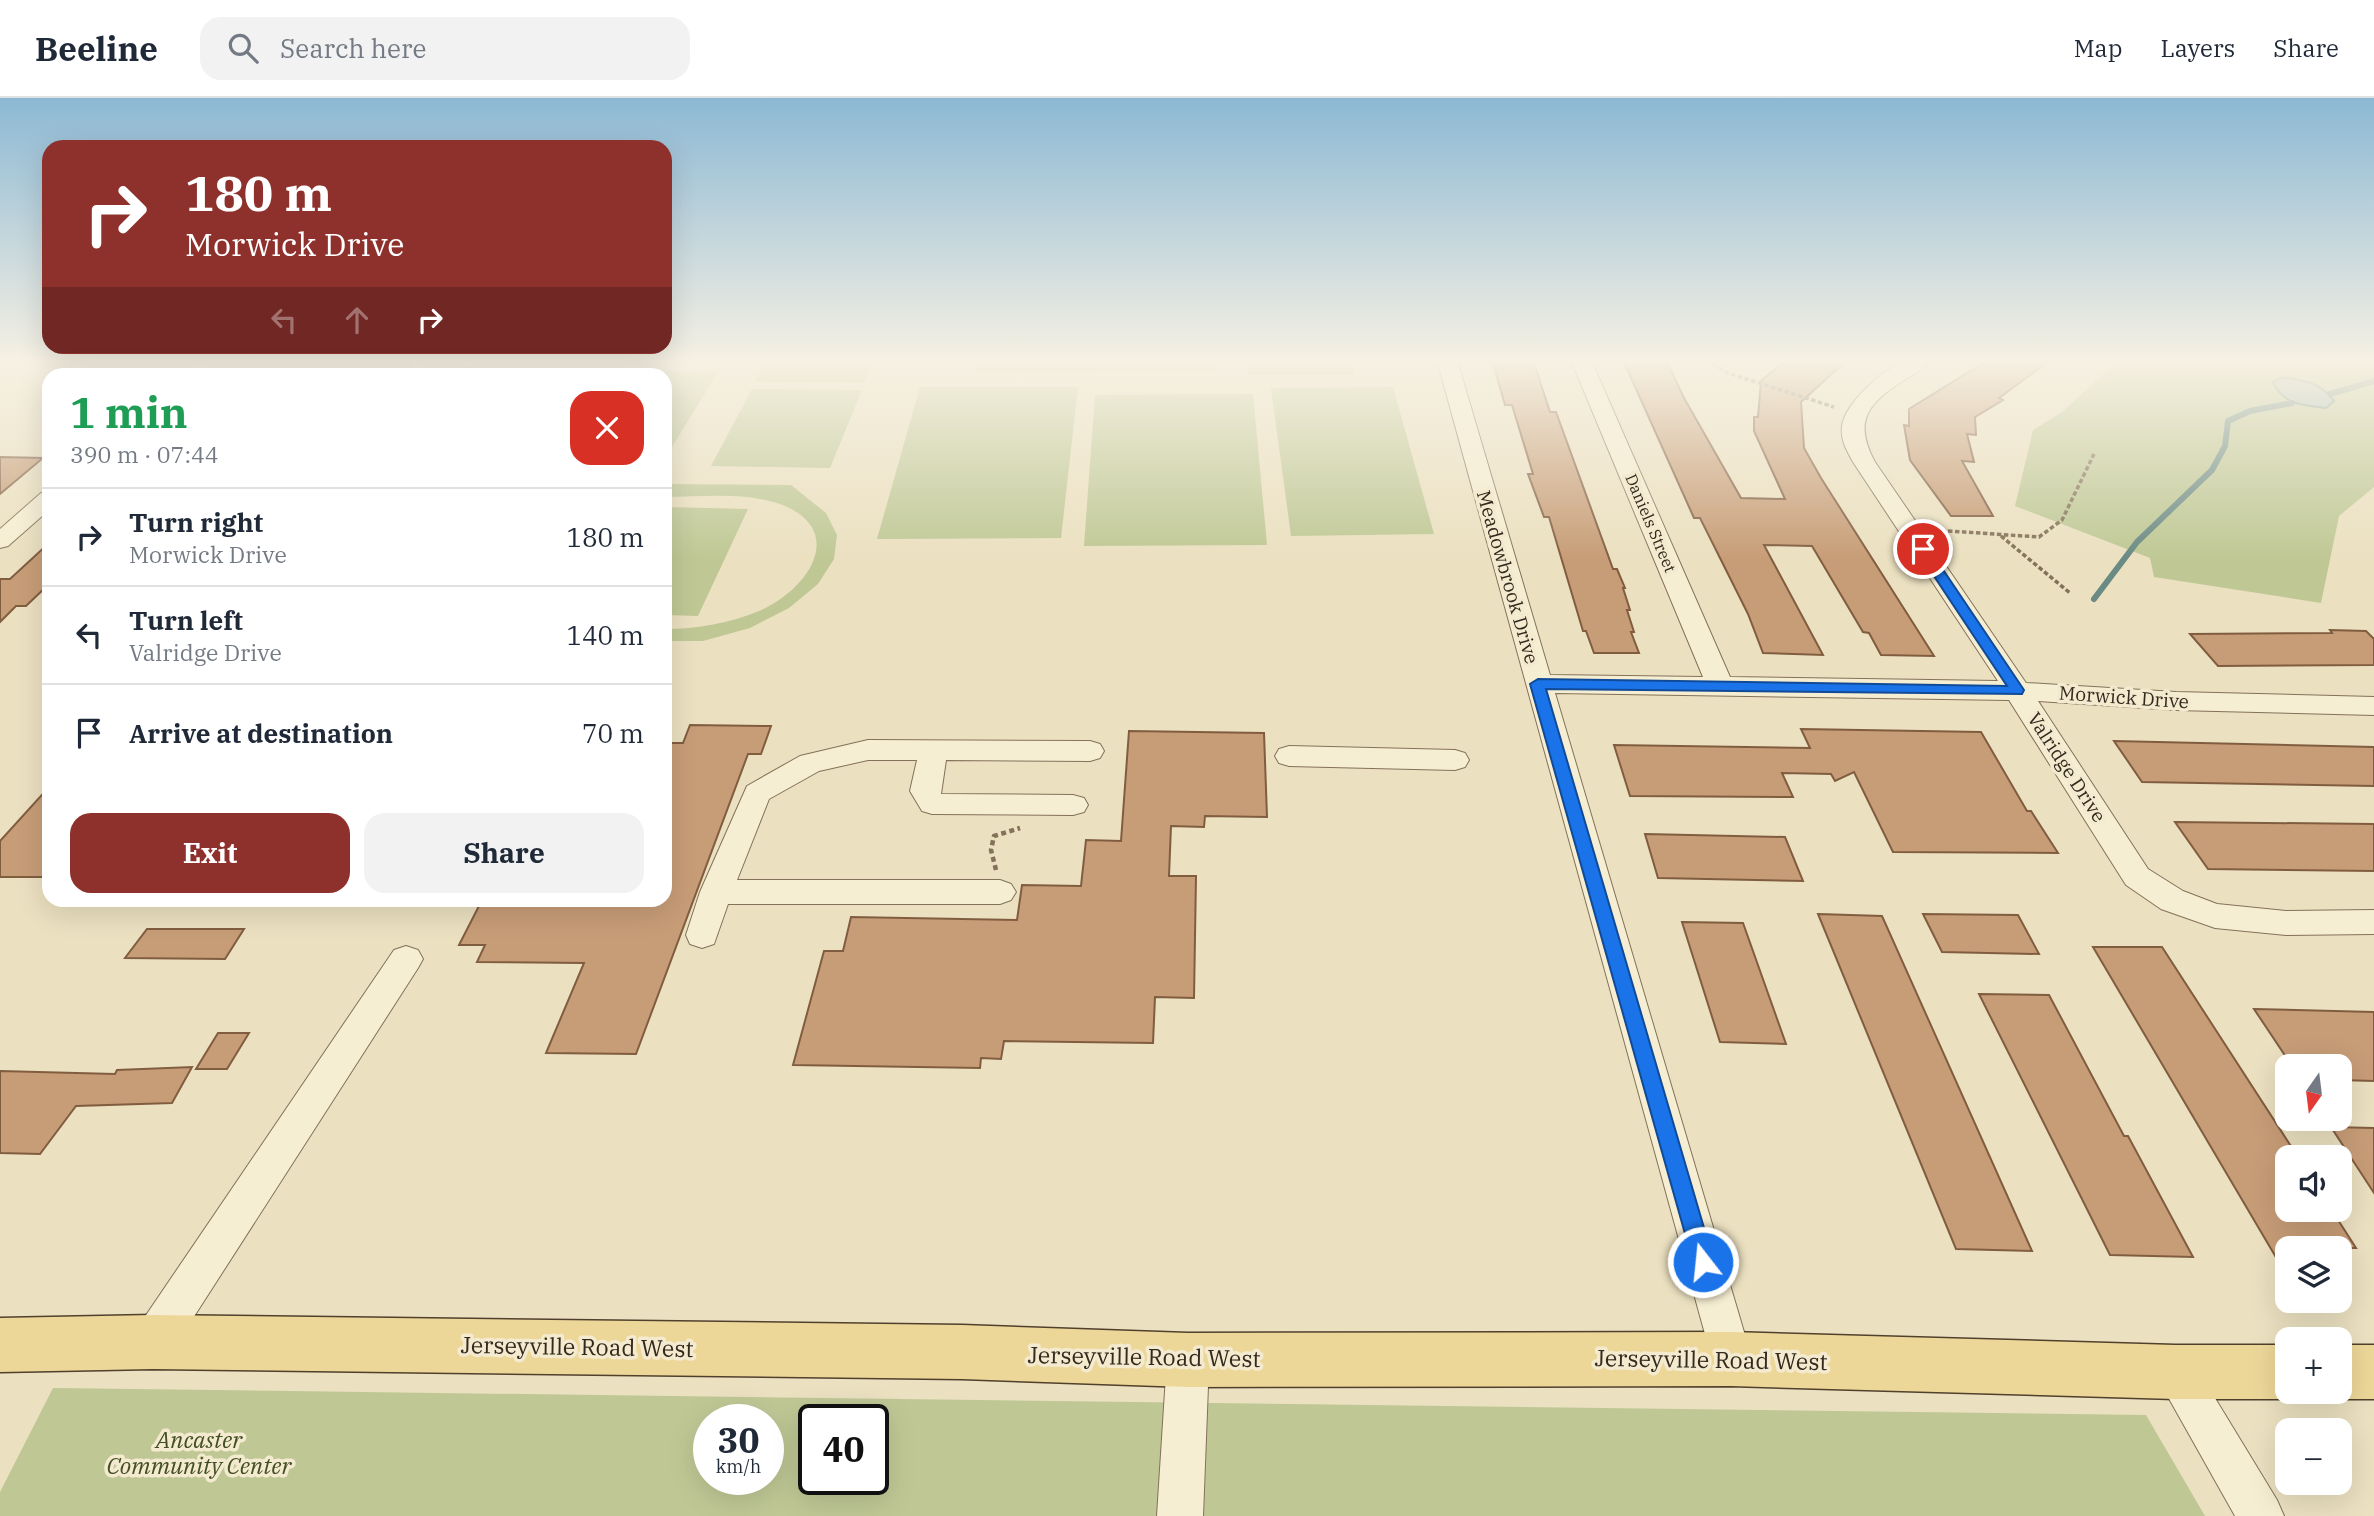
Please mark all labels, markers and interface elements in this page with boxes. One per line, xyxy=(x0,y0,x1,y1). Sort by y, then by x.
search box xyxy=(200,17,690,80)
text: Beeline xyxy=(35,27,158,70)
icon: search xyxy=(224,29,262,67)
text: Search here xyxy=(280,31,426,65)
text: Map xyxy=(2074,32,2122,64)
text: Layers xyxy=(2160,32,2235,64)
text: Share xyxy=(2273,32,2339,64)
text: 180 m xyxy=(185,161,332,224)
icon: right xyxy=(70,168,161,259)
text: Morwick Drive xyxy=(185,223,404,265)
icon: left xyxy=(265,301,303,339)
icon: ahead xyxy=(338,301,376,339)
icon: right xyxy=(411,301,449,339)
text: 1 min xyxy=(70,385,188,440)
button: close xyxy=(570,391,644,465)
text: 390 m · 07:44 xyxy=(70,439,219,469)
street label: Daniels Street xyxy=(1621,471,1681,576)
street label: Meadowbrook Drive xyxy=(1472,488,1544,666)
text: Turn right xyxy=(129,505,263,539)
icon: right xyxy=(70,518,108,556)
pin xyxy=(1893,519,1953,579)
text: 180 m xyxy=(566,520,644,554)
icon: arrive xyxy=(1904,530,1942,568)
text: Morwick Drive xyxy=(129,539,287,569)
text: Turn left xyxy=(129,603,243,637)
icon: left xyxy=(70,616,108,654)
text: 140 m xyxy=(566,618,644,652)
text: Valridge Drive xyxy=(129,637,282,667)
street label: Morwick Drive xyxy=(2058,680,2190,714)
street label: Valridge Drive xyxy=(2023,708,2111,826)
icon: arrive xyxy=(70,714,108,752)
text: Arrive at destination xyxy=(129,716,393,750)
text: 70 m xyxy=(582,716,644,750)
button: Exit xyxy=(70,813,350,893)
button: Share xyxy=(364,813,644,893)
north arrow xyxy=(2275,1054,2352,1130)
map controls xyxy=(2275,1054,2352,1495)
button: sound xyxy=(2275,1145,2352,1222)
position arrow xyxy=(1666,1225,1740,1299)
button: layers xyxy=(2275,1236,2352,1313)
button: + xyxy=(2275,1327,2352,1404)
street label: Jerseyville Road West xyxy=(460,1329,694,1363)
street label: Jerseyville Road West xyxy=(1027,1339,1261,1373)
street label: Jerseyville Road West xyxy=(1594,1342,1828,1376)
speed limit sign: 40 xyxy=(798,1404,889,1495)
text: 30 xyxy=(717,1417,760,1463)
button: − xyxy=(2275,1418,2352,1495)
park label: Ancaster Community Center xyxy=(106,1424,292,1480)
text: km/h xyxy=(716,1455,761,1478)

